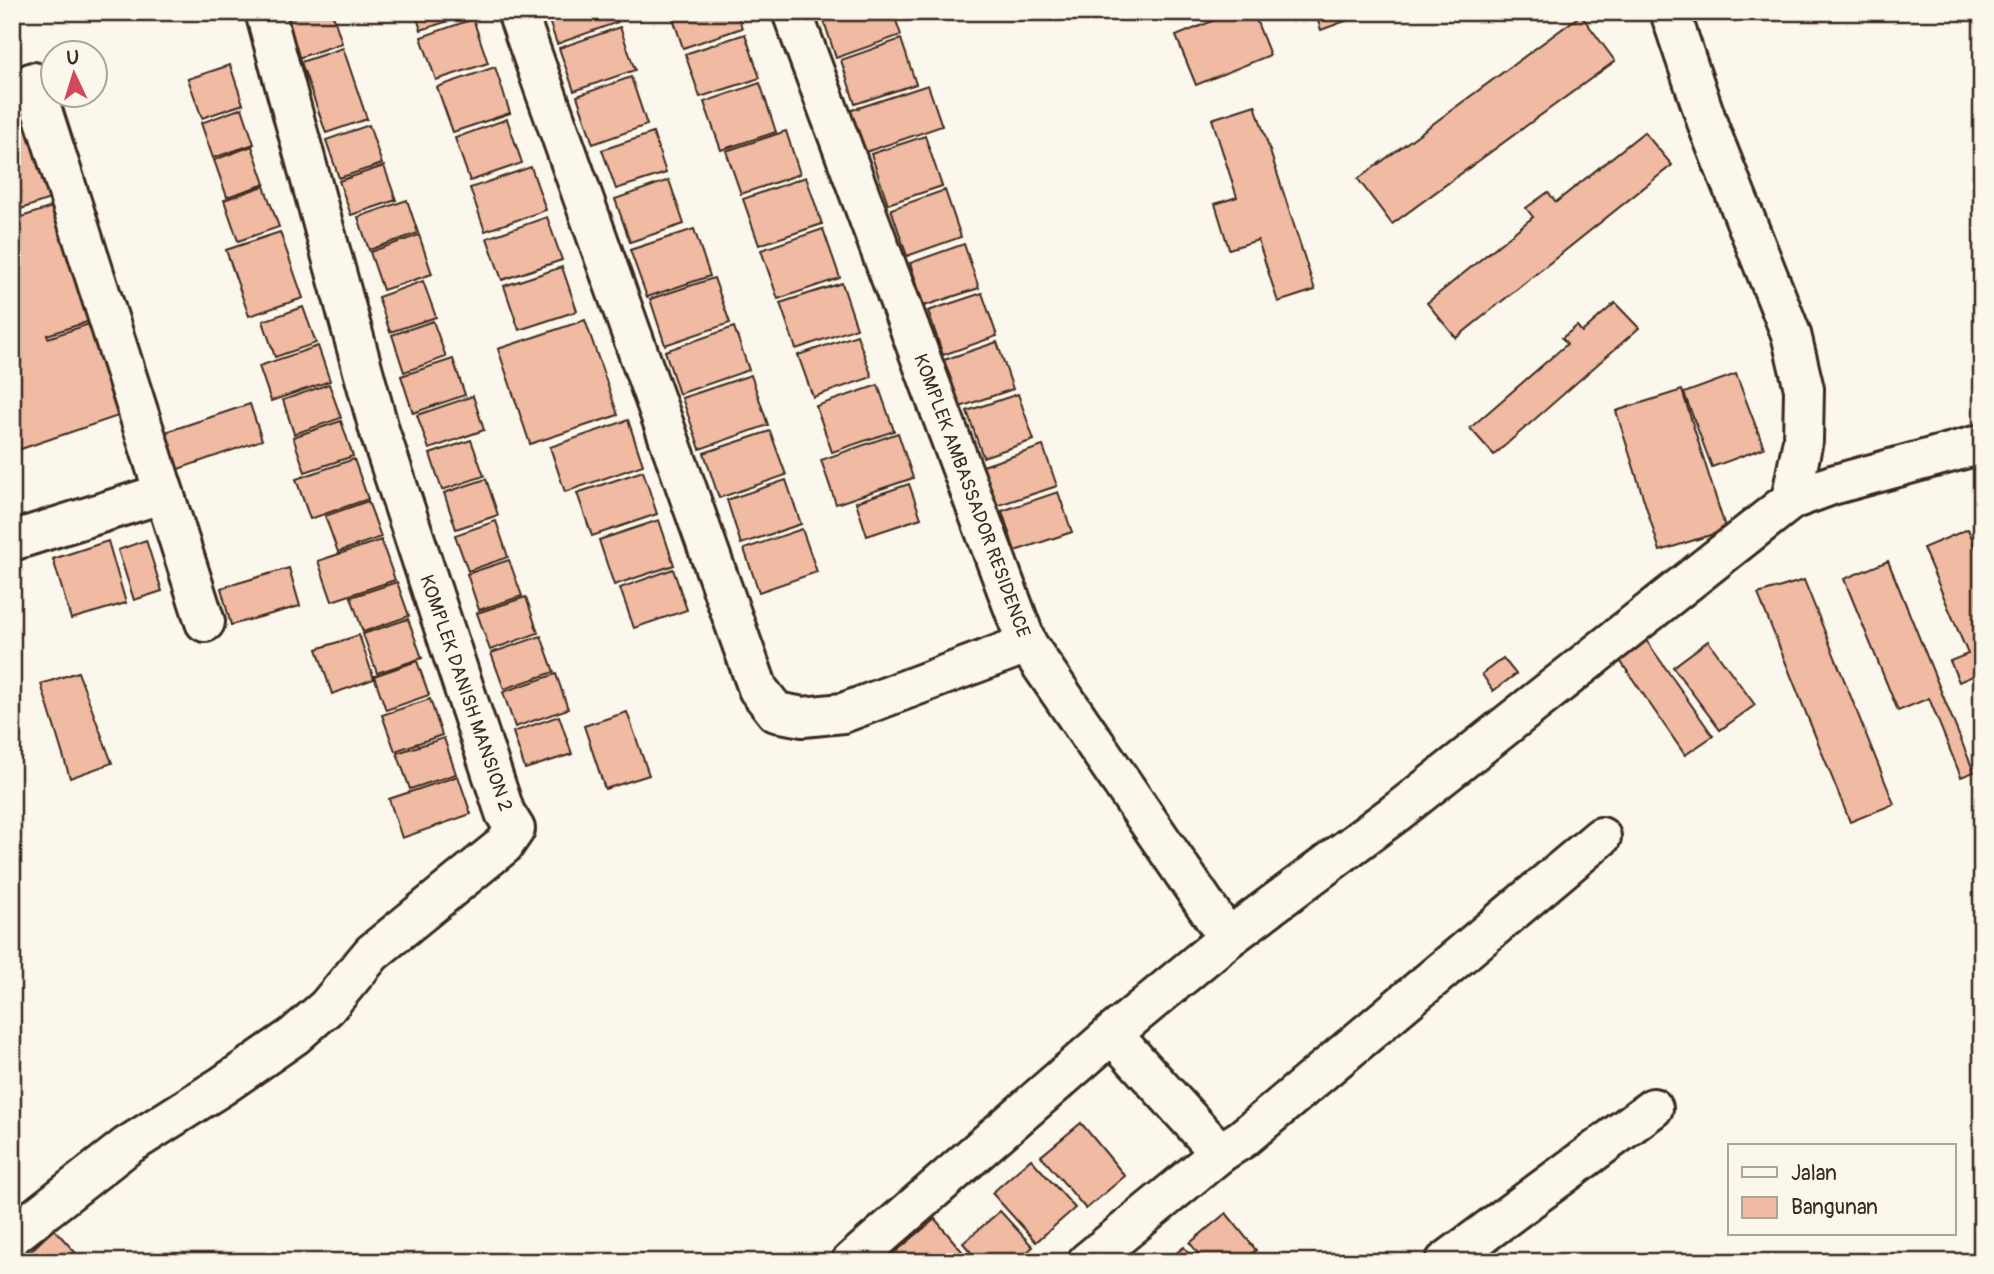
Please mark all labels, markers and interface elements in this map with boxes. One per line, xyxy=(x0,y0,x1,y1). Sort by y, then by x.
north arrow xyxy=(38,38,108,108)
text: U xyxy=(66,46,80,70)
street label: KOMPLEK AMBASSADOR RESIDENCE xyxy=(908,351,1036,641)
street label: KOMPLEK DANISH MANSION 2 xyxy=(414,572,518,814)
legend xyxy=(1728,1144,1955,1236)
text: Jalan xyxy=(1791,1160,1837,1187)
text: Bangunan xyxy=(1791,1194,1878,1221)

